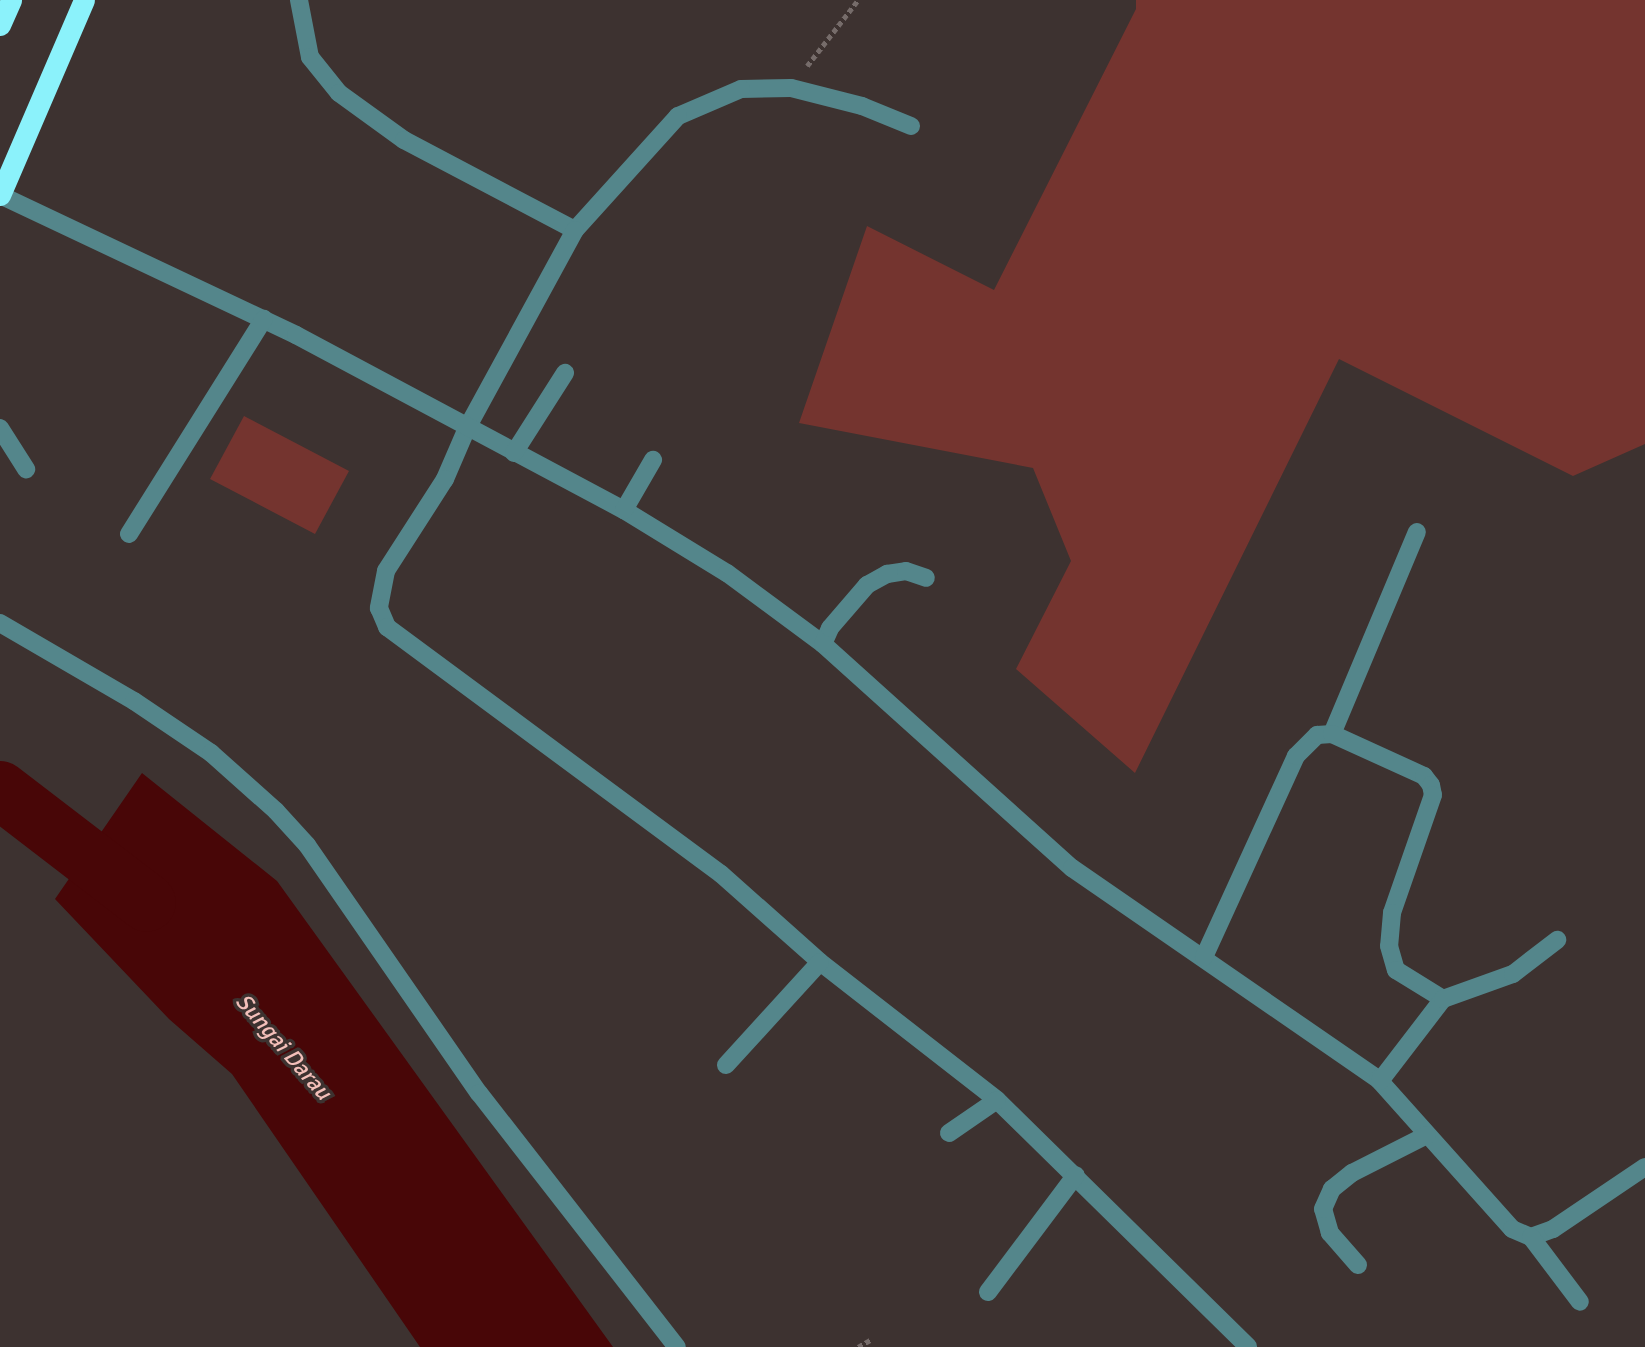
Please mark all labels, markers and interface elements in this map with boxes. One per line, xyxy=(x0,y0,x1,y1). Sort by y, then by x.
water label: Sungai Darau xyxy=(229,988,337,1106)

